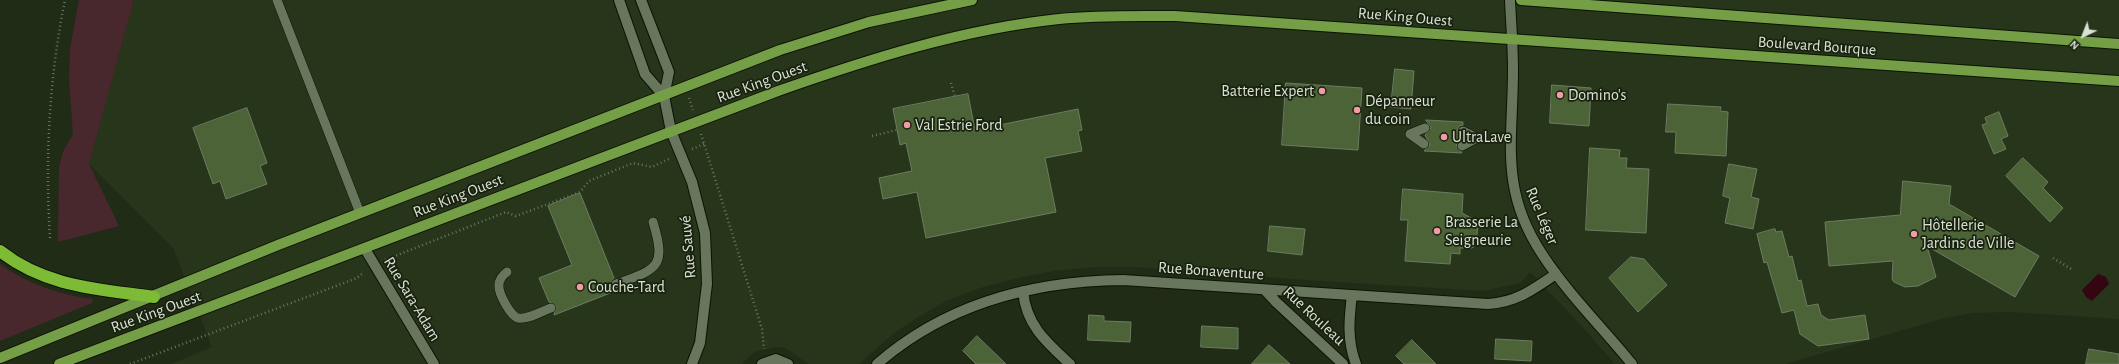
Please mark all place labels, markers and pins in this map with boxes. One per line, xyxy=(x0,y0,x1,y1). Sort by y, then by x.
place label: Batterie Expert xyxy=(1221,81,1314,101)
place label: Domino's xyxy=(1568,85,1627,105)
marker: Batterie Expert xyxy=(1317,86,1327,96)
marker: Domino's xyxy=(1555,90,1565,100)
place label: Dépanneur du coin xyxy=(1365,91,1435,129)
marker: Dépanneur du coin xyxy=(1352,105,1362,115)
place label: Val Estrie Ford xyxy=(915,115,1002,135)
marker: Val Estrie Ford xyxy=(902,120,912,130)
place label: UltraLave xyxy=(1452,127,1511,147)
marker: UltraLave xyxy=(1439,132,1449,142)
place label: Brasserie La Seigneurie xyxy=(1445,212,1518,250)
place label: Hôtellerie Jardins de Ville xyxy=(1922,215,2014,253)
marker: Brasserie La Seigneurie xyxy=(1432,226,1442,236)
marker: Hôtellerie Jardins de Ville xyxy=(1909,229,1919,239)
place label: Couche-Tard xyxy=(588,277,665,297)
marker: Couche-Tard xyxy=(575,282,585,292)

